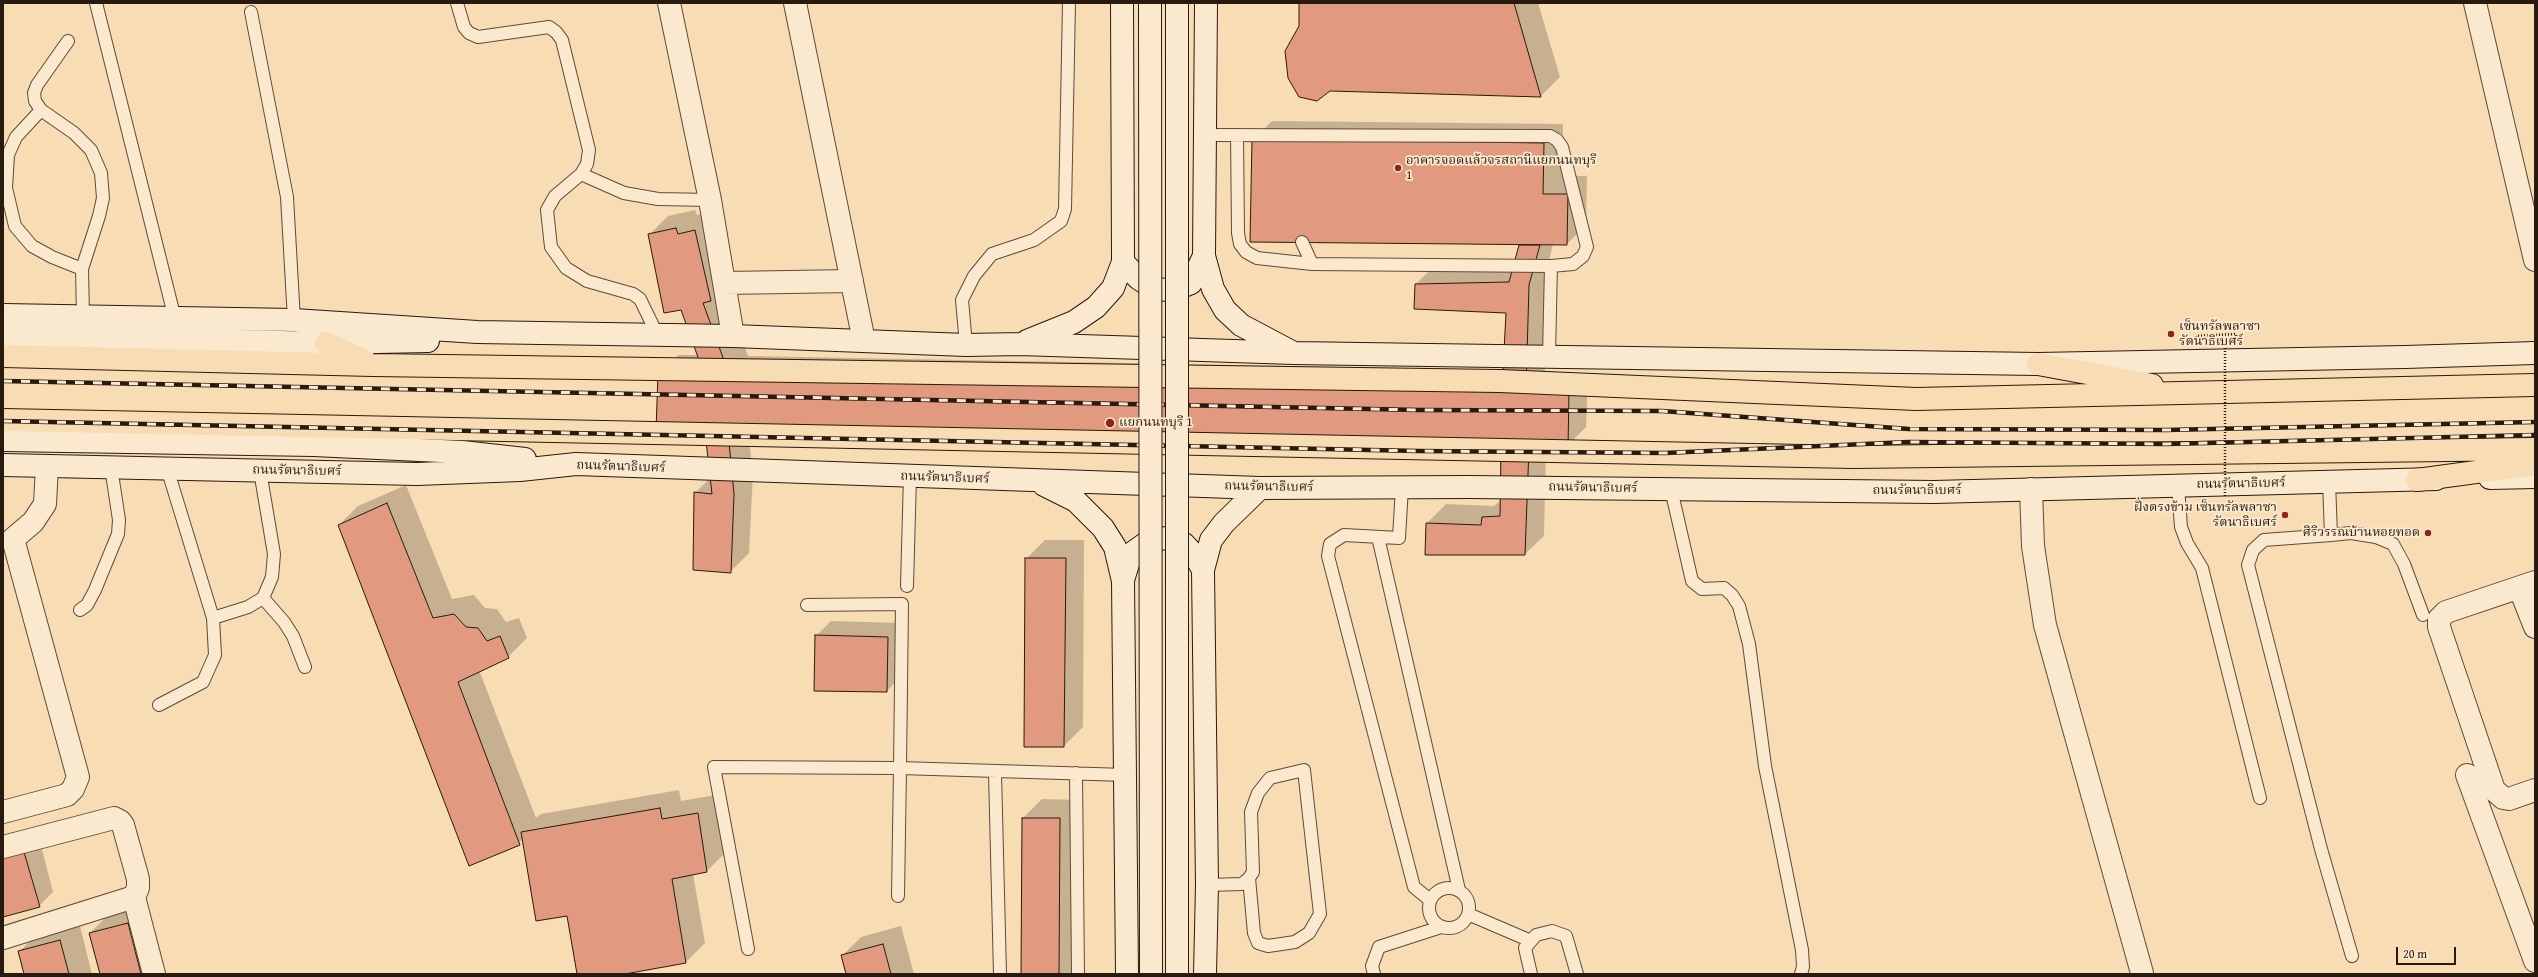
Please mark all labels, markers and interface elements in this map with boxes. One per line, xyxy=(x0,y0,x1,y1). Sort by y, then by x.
place label: อาคารจอดแล้วจรสถานีแยกนนทบุรี 1 xyxy=(1406,153,1597,184)
marker: อาคารจอดแล้วจรสถานีแยกนนทบุรี 1 xyxy=(1393,163,1403,173)
place label: เซ็นทรัลพลาซา รัตนาธิเบศร์ xyxy=(2179,319,2261,350)
marker: เซ็นทรัลพลาซา รัตนาธิเบศร์ xyxy=(2166,329,2176,339)
place label: แยกนนทบุรี 1 xyxy=(1119,415,1192,431)
marker: แยกนนทบุรี 1 xyxy=(1104,417,1116,429)
street label: ถนนรัตนาธิเบศร์ xyxy=(576,458,666,476)
street label: ถนนรัตนาธิเบศร์ xyxy=(252,462,342,480)
street label: ถนนรัตนาธิเบศร์ xyxy=(900,469,990,487)
street label: ถนนรัตนาธิเบศร์ xyxy=(2196,475,2286,493)
street label: ถนนรัตนาธิเบศร์ xyxy=(1224,478,1314,496)
street label: ถนนรัตนาธิเบศร์ xyxy=(1548,479,1638,497)
street label: ถนนรัตนาธิเบศร์ xyxy=(1872,483,1962,499)
place label: ฝั่งตรงข้าม เซ็นทรัลพลาซา รัตนาธิเบศร์ xyxy=(2134,500,2277,531)
marker: ฝั่งตรงข้าม เซ็นทรัลพลาซา รัตนาธิเบศร์ xyxy=(2280,510,2290,520)
place label: ศิริวรรณบ้านหอยทอด xyxy=(2303,525,2420,541)
marker: ศิริวรรณบ้านหอยทอด xyxy=(2423,528,2433,538)
scale bar xyxy=(2398,939,2458,965)
text: 20 m xyxy=(2403,945,2427,962)

